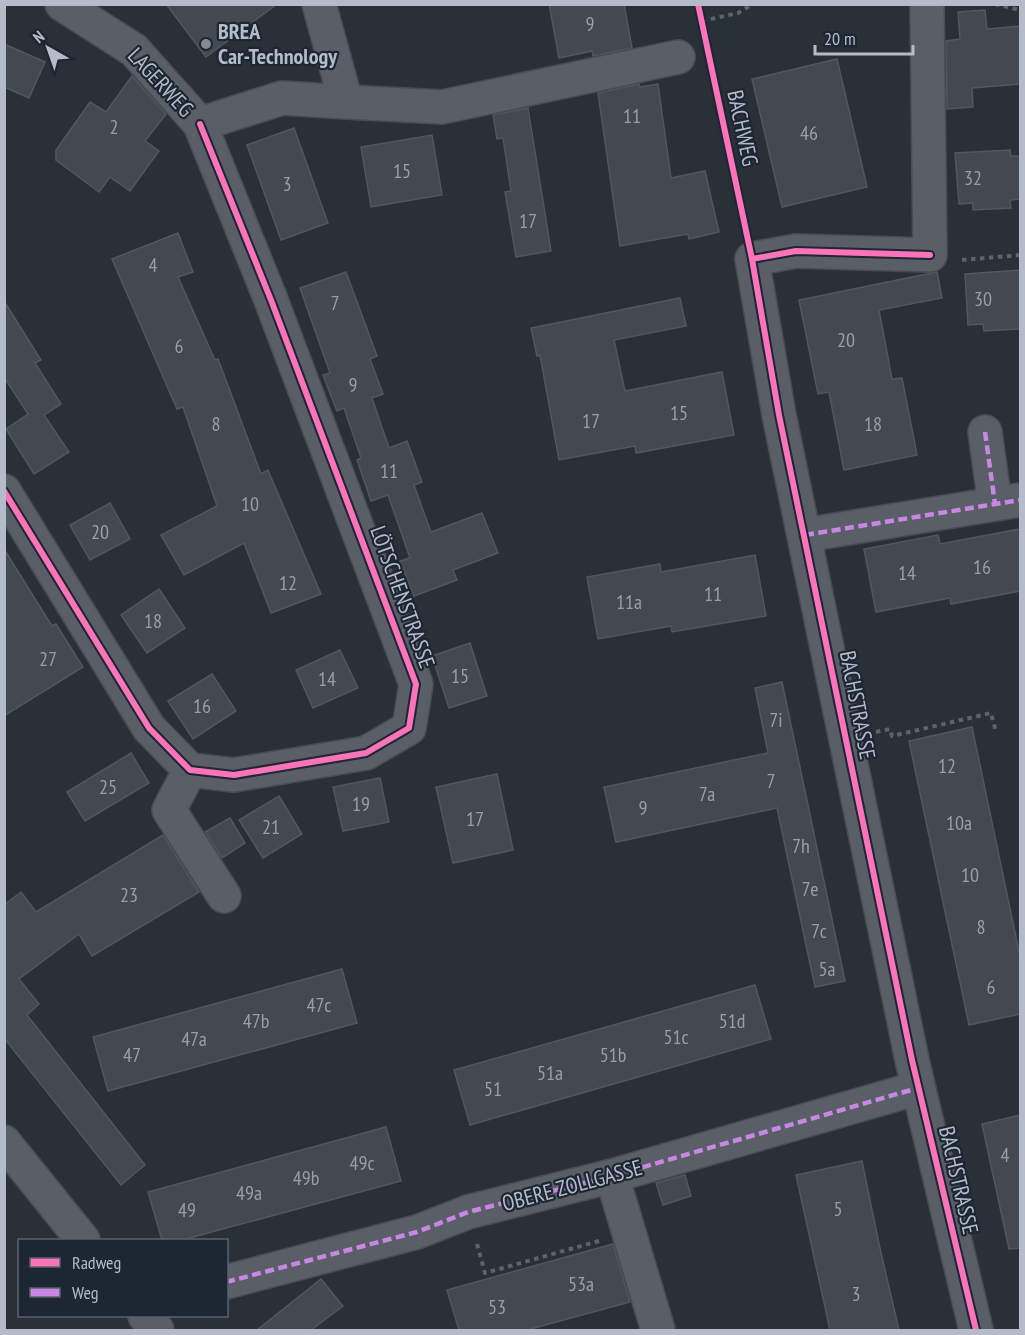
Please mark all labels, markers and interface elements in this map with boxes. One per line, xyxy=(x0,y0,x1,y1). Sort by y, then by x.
house number: 9 xyxy=(586,11,595,37)
place label: BREA Car-Technology xyxy=(218,17,338,70)
north arrow xyxy=(18,18,78,78)
scale bar xyxy=(815,18,912,56)
text: N xyxy=(29,26,48,47)
text: 20 m xyxy=(824,27,856,50)
marker: BREA Car-Technology xyxy=(199,37,213,51)
street label: LAGERWEG xyxy=(122,42,200,122)
street label: BACHWEG xyxy=(721,87,765,169)
house number: 11 xyxy=(623,103,641,129)
house number: 2 xyxy=(110,114,119,140)
house number: 46 xyxy=(800,120,818,146)
house number: 15 xyxy=(393,158,411,184)
house number: 32 xyxy=(964,165,982,191)
house number: 3 xyxy=(283,171,292,197)
house number: 17 xyxy=(519,208,537,234)
house number: 4 xyxy=(149,252,158,278)
house number: 30 xyxy=(974,286,992,312)
house number: 7 xyxy=(331,290,340,316)
house number: 20 xyxy=(837,327,855,353)
house number: 6 xyxy=(175,333,184,359)
house number: 9 xyxy=(349,372,358,398)
house number: 15 xyxy=(670,400,688,426)
house number: 17 xyxy=(582,408,600,434)
house number: 8 xyxy=(212,411,221,437)
house number: 18 xyxy=(864,411,882,437)
house number: 11 xyxy=(380,458,398,484)
house number: 10 xyxy=(241,491,259,517)
house number: 20 xyxy=(91,519,109,545)
street label: LÖTSCHENSTRASSE xyxy=(364,522,442,672)
house number: 16 xyxy=(973,554,991,580)
house number: 14 xyxy=(898,560,916,586)
house number: 12 xyxy=(279,570,297,596)
house number: 11 xyxy=(704,581,722,607)
house number: 11a xyxy=(616,589,642,615)
house number: 18 xyxy=(144,608,162,634)
house number: 27 xyxy=(39,646,57,672)
street label: BACHSTRASSE xyxy=(834,648,882,762)
house number: 15 xyxy=(451,663,469,689)
house number: 14 xyxy=(318,666,336,692)
house number: 16 xyxy=(193,693,211,719)
house number: 7i xyxy=(769,707,783,733)
house number: 12 xyxy=(938,753,956,779)
house number: 7 xyxy=(767,768,776,794)
house number: 25 xyxy=(99,774,117,800)
house number: 7a xyxy=(699,781,715,807)
house number: 19 xyxy=(352,791,370,817)
house number: 9 xyxy=(639,795,648,821)
house number: 17 xyxy=(466,806,484,832)
house number: 10a xyxy=(946,810,972,836)
house number: 21 xyxy=(262,814,280,840)
house number: 7h xyxy=(792,833,810,859)
house number: 10 xyxy=(961,862,979,888)
house number: 7e xyxy=(802,876,818,902)
house number: 23 xyxy=(120,882,138,908)
house number: 8 xyxy=(977,914,986,940)
house number: 7c xyxy=(811,918,827,944)
house number: 5a xyxy=(819,956,836,982)
house number: 6 xyxy=(987,974,996,1000)
house number: 47c xyxy=(307,992,331,1018)
house number: 47b xyxy=(243,1008,269,1034)
house number: 51d xyxy=(719,1008,745,1034)
house number: 51c xyxy=(663,1024,689,1050)
house number: 47a xyxy=(181,1026,207,1052)
house number: 47 xyxy=(123,1042,141,1068)
house number: 51b xyxy=(600,1042,626,1068)
house number: 51a xyxy=(537,1060,563,1086)
house number: 51 xyxy=(484,1076,502,1102)
street label: BACHSTRASSE xyxy=(933,1123,985,1237)
house number: 4 xyxy=(1001,1142,1010,1168)
house number: 49c xyxy=(349,1150,375,1176)
street label: OBERE ZOLLGASSE xyxy=(499,1153,645,1217)
house number: 49b xyxy=(293,1165,319,1191)
house number: 49a xyxy=(236,1180,262,1206)
house number: 5 xyxy=(834,1196,843,1222)
house number: 49 xyxy=(178,1197,196,1223)
legend xyxy=(18,1239,228,1317)
text: Radweg xyxy=(72,1251,121,1274)
house number: 53a xyxy=(568,1271,594,1297)
text: Weg xyxy=(72,1281,99,1304)
house number: 3 xyxy=(852,1281,861,1307)
house number: 53 xyxy=(488,1294,506,1320)

